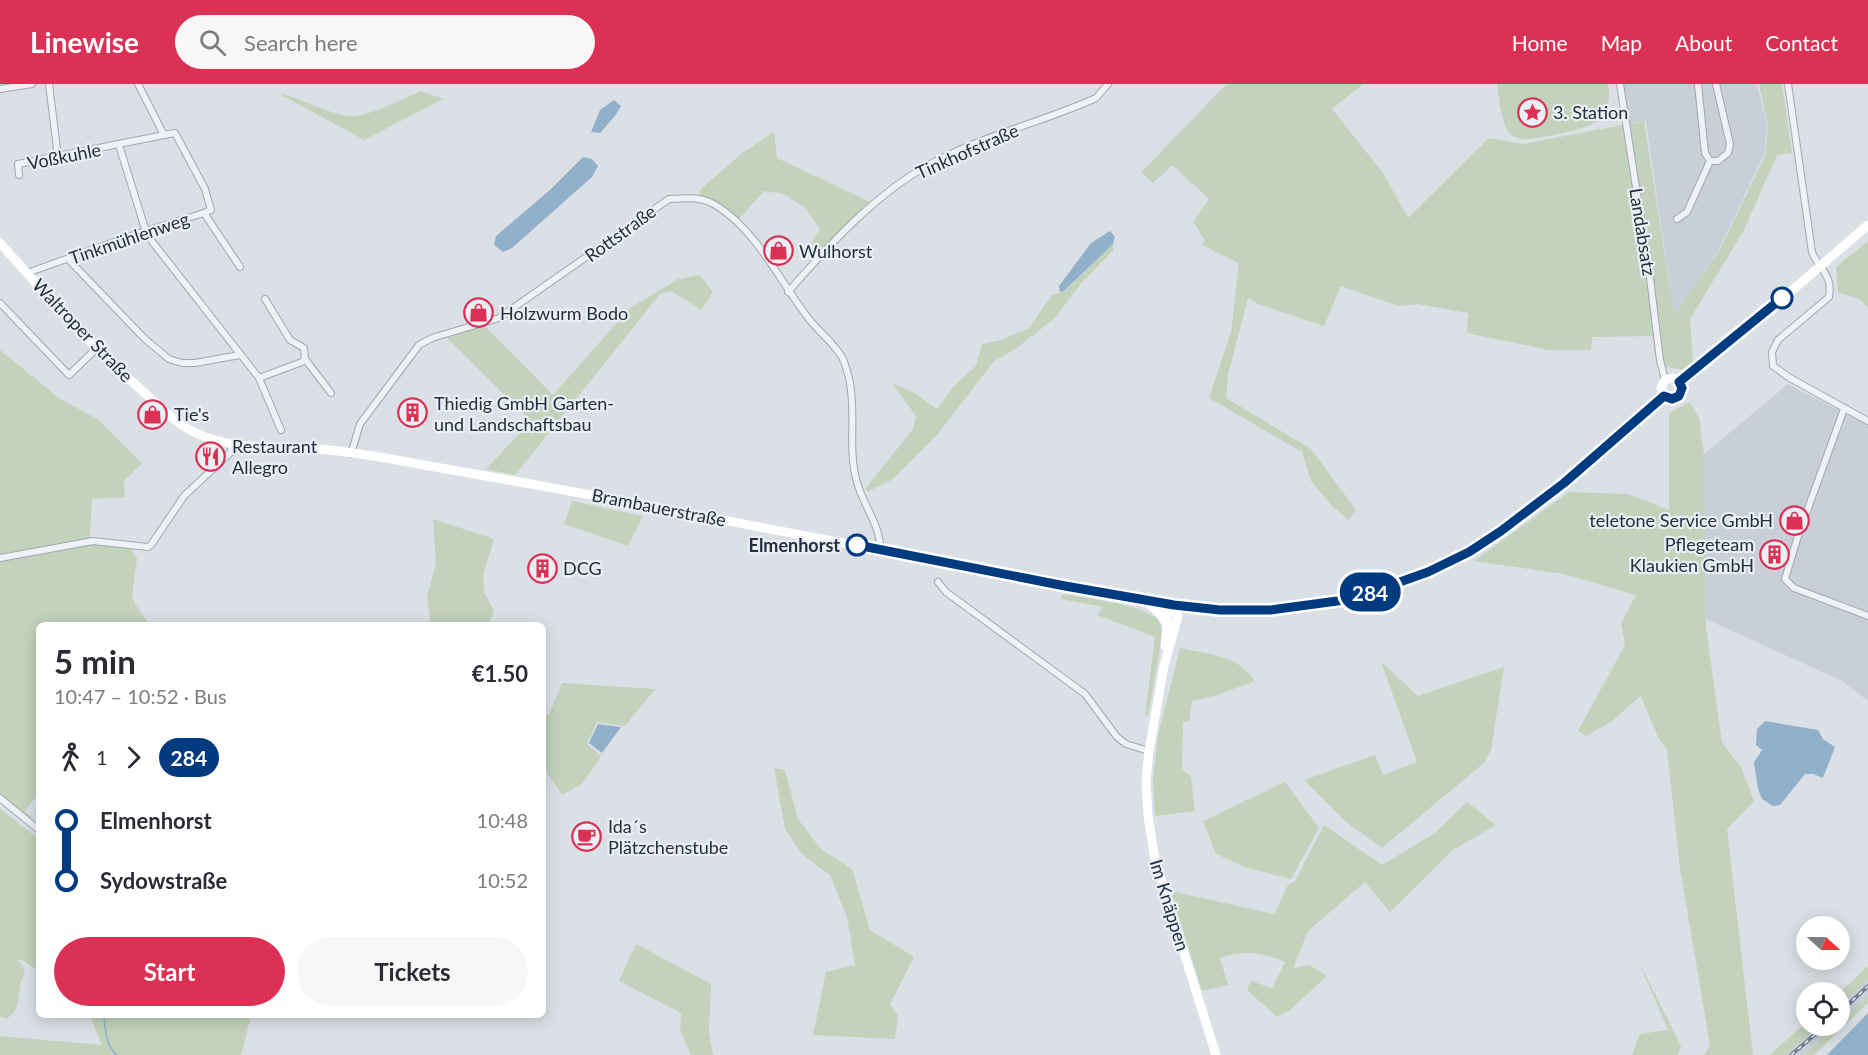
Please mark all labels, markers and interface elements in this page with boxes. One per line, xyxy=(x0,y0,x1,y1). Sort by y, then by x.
search box xyxy=(175,15,595,69)
text: Linewise xyxy=(30,25,139,59)
icon: search xyxy=(196,26,229,59)
text: Search here xyxy=(244,29,358,56)
text: Home xyxy=(1512,30,1568,55)
text: Map xyxy=(1601,30,1642,55)
text: About xyxy=(1675,30,1732,55)
text: Contact xyxy=(1765,30,1838,55)
place icon: 3. Station xyxy=(1516,96,1548,128)
place label: 3. Station xyxy=(1553,101,1628,123)
street label: Tinkhofstraße xyxy=(912,119,1022,183)
street label: Voßkuhle xyxy=(25,138,103,174)
street label: Landabsatz xyxy=(1625,187,1661,277)
street label: Rottstraße xyxy=(580,200,660,266)
street label: Tinkmühlenweg xyxy=(66,207,192,269)
shop icon: Wulhorst xyxy=(762,235,794,267)
place label: Wulhorst xyxy=(799,240,873,262)
street label: Waltroper Straße xyxy=(28,274,138,386)
unlabelled marker xyxy=(1771,287,1793,309)
shop icon: Holzwurm Bodo xyxy=(463,297,495,329)
place label: Holzwurm Bodo xyxy=(500,302,628,324)
place label: Thiedig GmbH Garten- und Landschaftsbau xyxy=(434,392,614,435)
building icon: Thiedig GmbH Garten- und Landschaftsbau xyxy=(397,397,429,429)
shop icon: Tie's xyxy=(137,398,169,430)
place label: Tie's xyxy=(174,403,210,425)
place label: Restaurant Allegro xyxy=(232,435,318,478)
restaurant icon: Restaurant Allegro xyxy=(195,440,227,472)
street label: Brambauerstraße xyxy=(590,483,728,531)
shop icon: teletone Service GmbH xyxy=(1778,504,1810,536)
place label: teletone Service GmbH xyxy=(1589,509,1773,531)
place label: Pflegeteam Klaukien GmbH xyxy=(1630,533,1754,576)
place label: Elmenhorst xyxy=(749,534,840,556)
marker: Elmenhorst xyxy=(846,534,868,556)
building icon: Pflegeteam Klaukien GmbH xyxy=(1759,538,1791,570)
building icon: DCG xyxy=(526,552,558,584)
place label: DCG xyxy=(563,557,602,579)
line badge: 284 xyxy=(1336,572,1404,612)
text: 284 xyxy=(1352,580,1388,605)
text: 5 min xyxy=(54,641,136,681)
text: €1.50 xyxy=(472,660,528,687)
text: 10:47 – 10:52 · Bus xyxy=(54,684,227,708)
icon: walk xyxy=(54,741,87,774)
icon: forward xyxy=(117,741,150,774)
text: 1 xyxy=(96,745,108,769)
text: 284 xyxy=(171,745,207,770)
text: Elmenhorst xyxy=(100,807,212,834)
text: 10:48 xyxy=(477,808,528,832)
place label: Ida´s Plätzchenstube xyxy=(608,815,728,858)
cafe icon: Ida´s Plätzchenstube xyxy=(571,820,603,852)
street label: Im Knäppen xyxy=(1146,856,1194,954)
text: Sydowstraße xyxy=(100,867,227,894)
text: 10:52 xyxy=(477,868,528,892)
north arrow xyxy=(1796,916,1850,970)
map controls xyxy=(1796,916,1850,1036)
button: Start xyxy=(54,937,285,1006)
button: Tickets xyxy=(297,937,528,1006)
button: locate xyxy=(1796,982,1850,1036)

